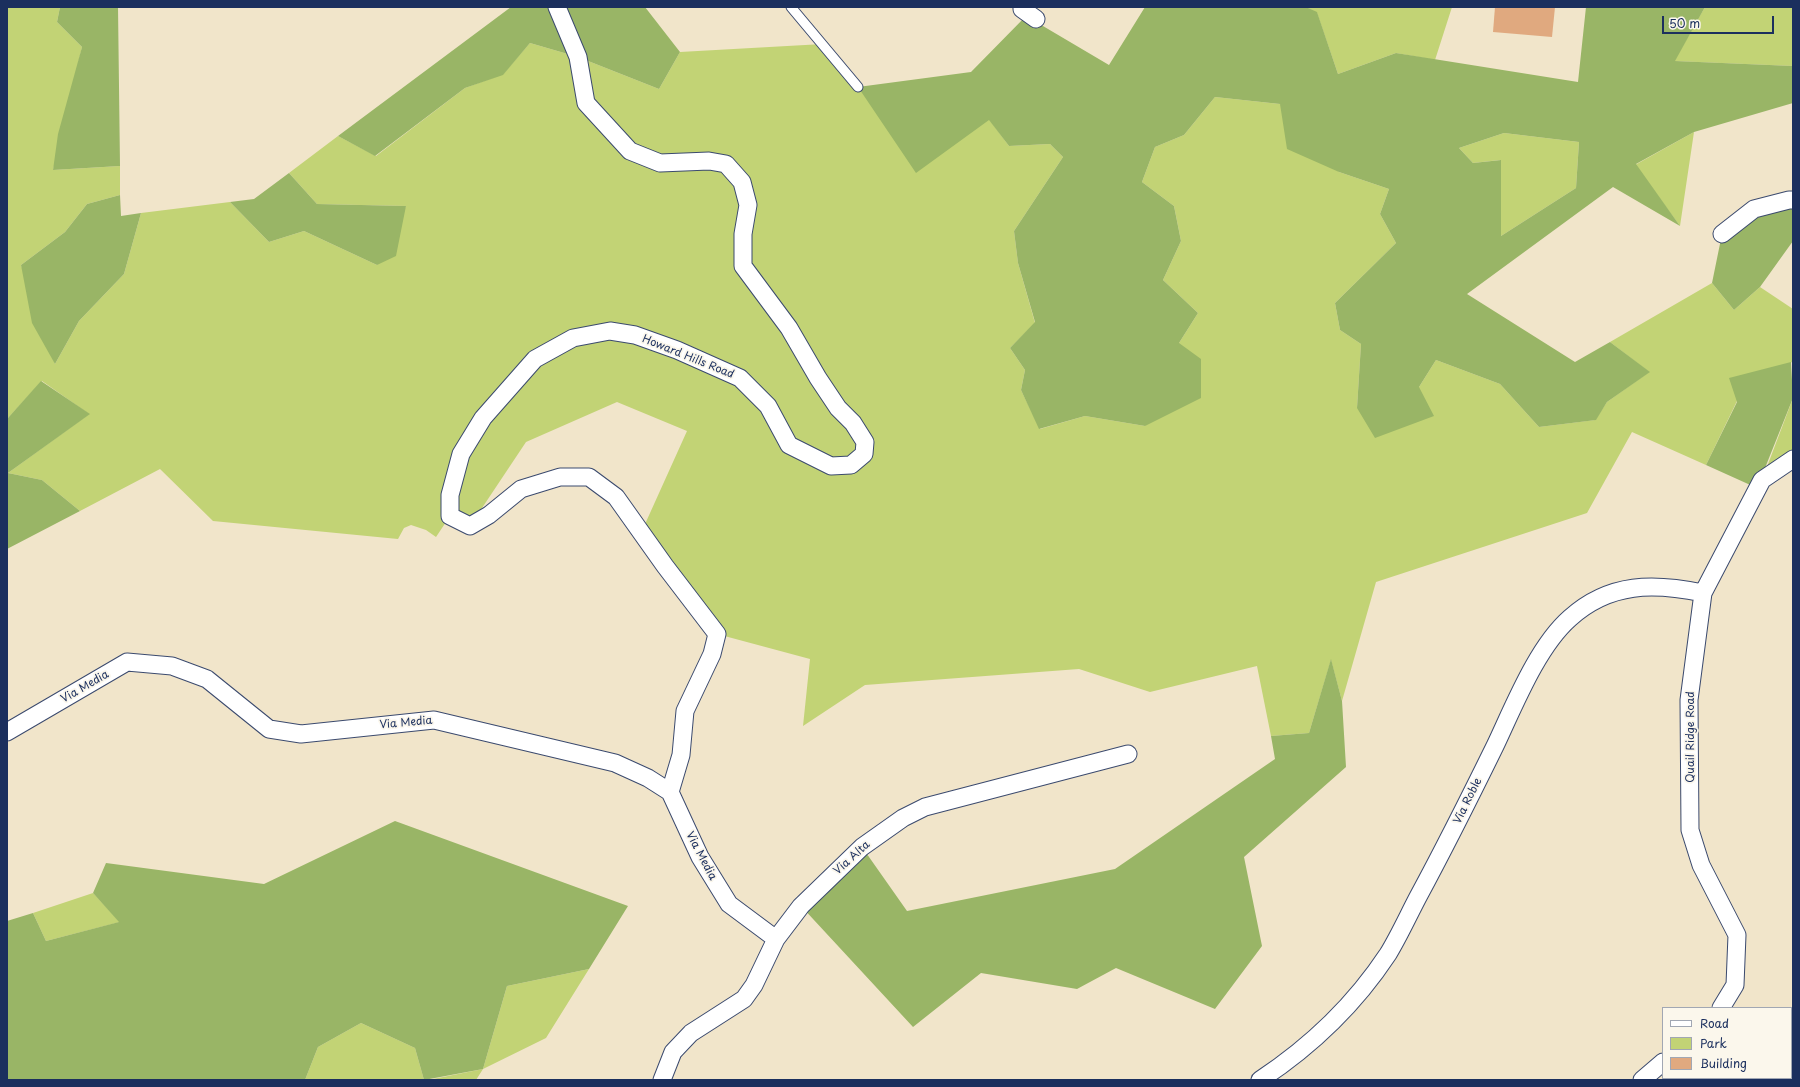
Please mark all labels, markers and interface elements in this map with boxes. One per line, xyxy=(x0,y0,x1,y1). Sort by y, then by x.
scale bar xyxy=(1664,8,1776,34)
text: 50 m xyxy=(1669,14,1700,32)
street label: Howard Hills Road xyxy=(640,333,736,381)
street label: Via Media xyxy=(59,668,111,706)
street label: Quail Ridge Road xyxy=(1684,691,1698,783)
street label: Via Media xyxy=(379,714,433,732)
street label: Via Roble xyxy=(1451,776,1485,826)
street label: Via Media xyxy=(683,830,719,882)
street label: Via Alta xyxy=(831,838,873,878)
legend xyxy=(1662,1007,1792,1079)
text: Road xyxy=(1700,1014,1729,1032)
text: Park xyxy=(1700,1034,1727,1052)
text: Building xyxy=(1700,1054,1747,1072)

